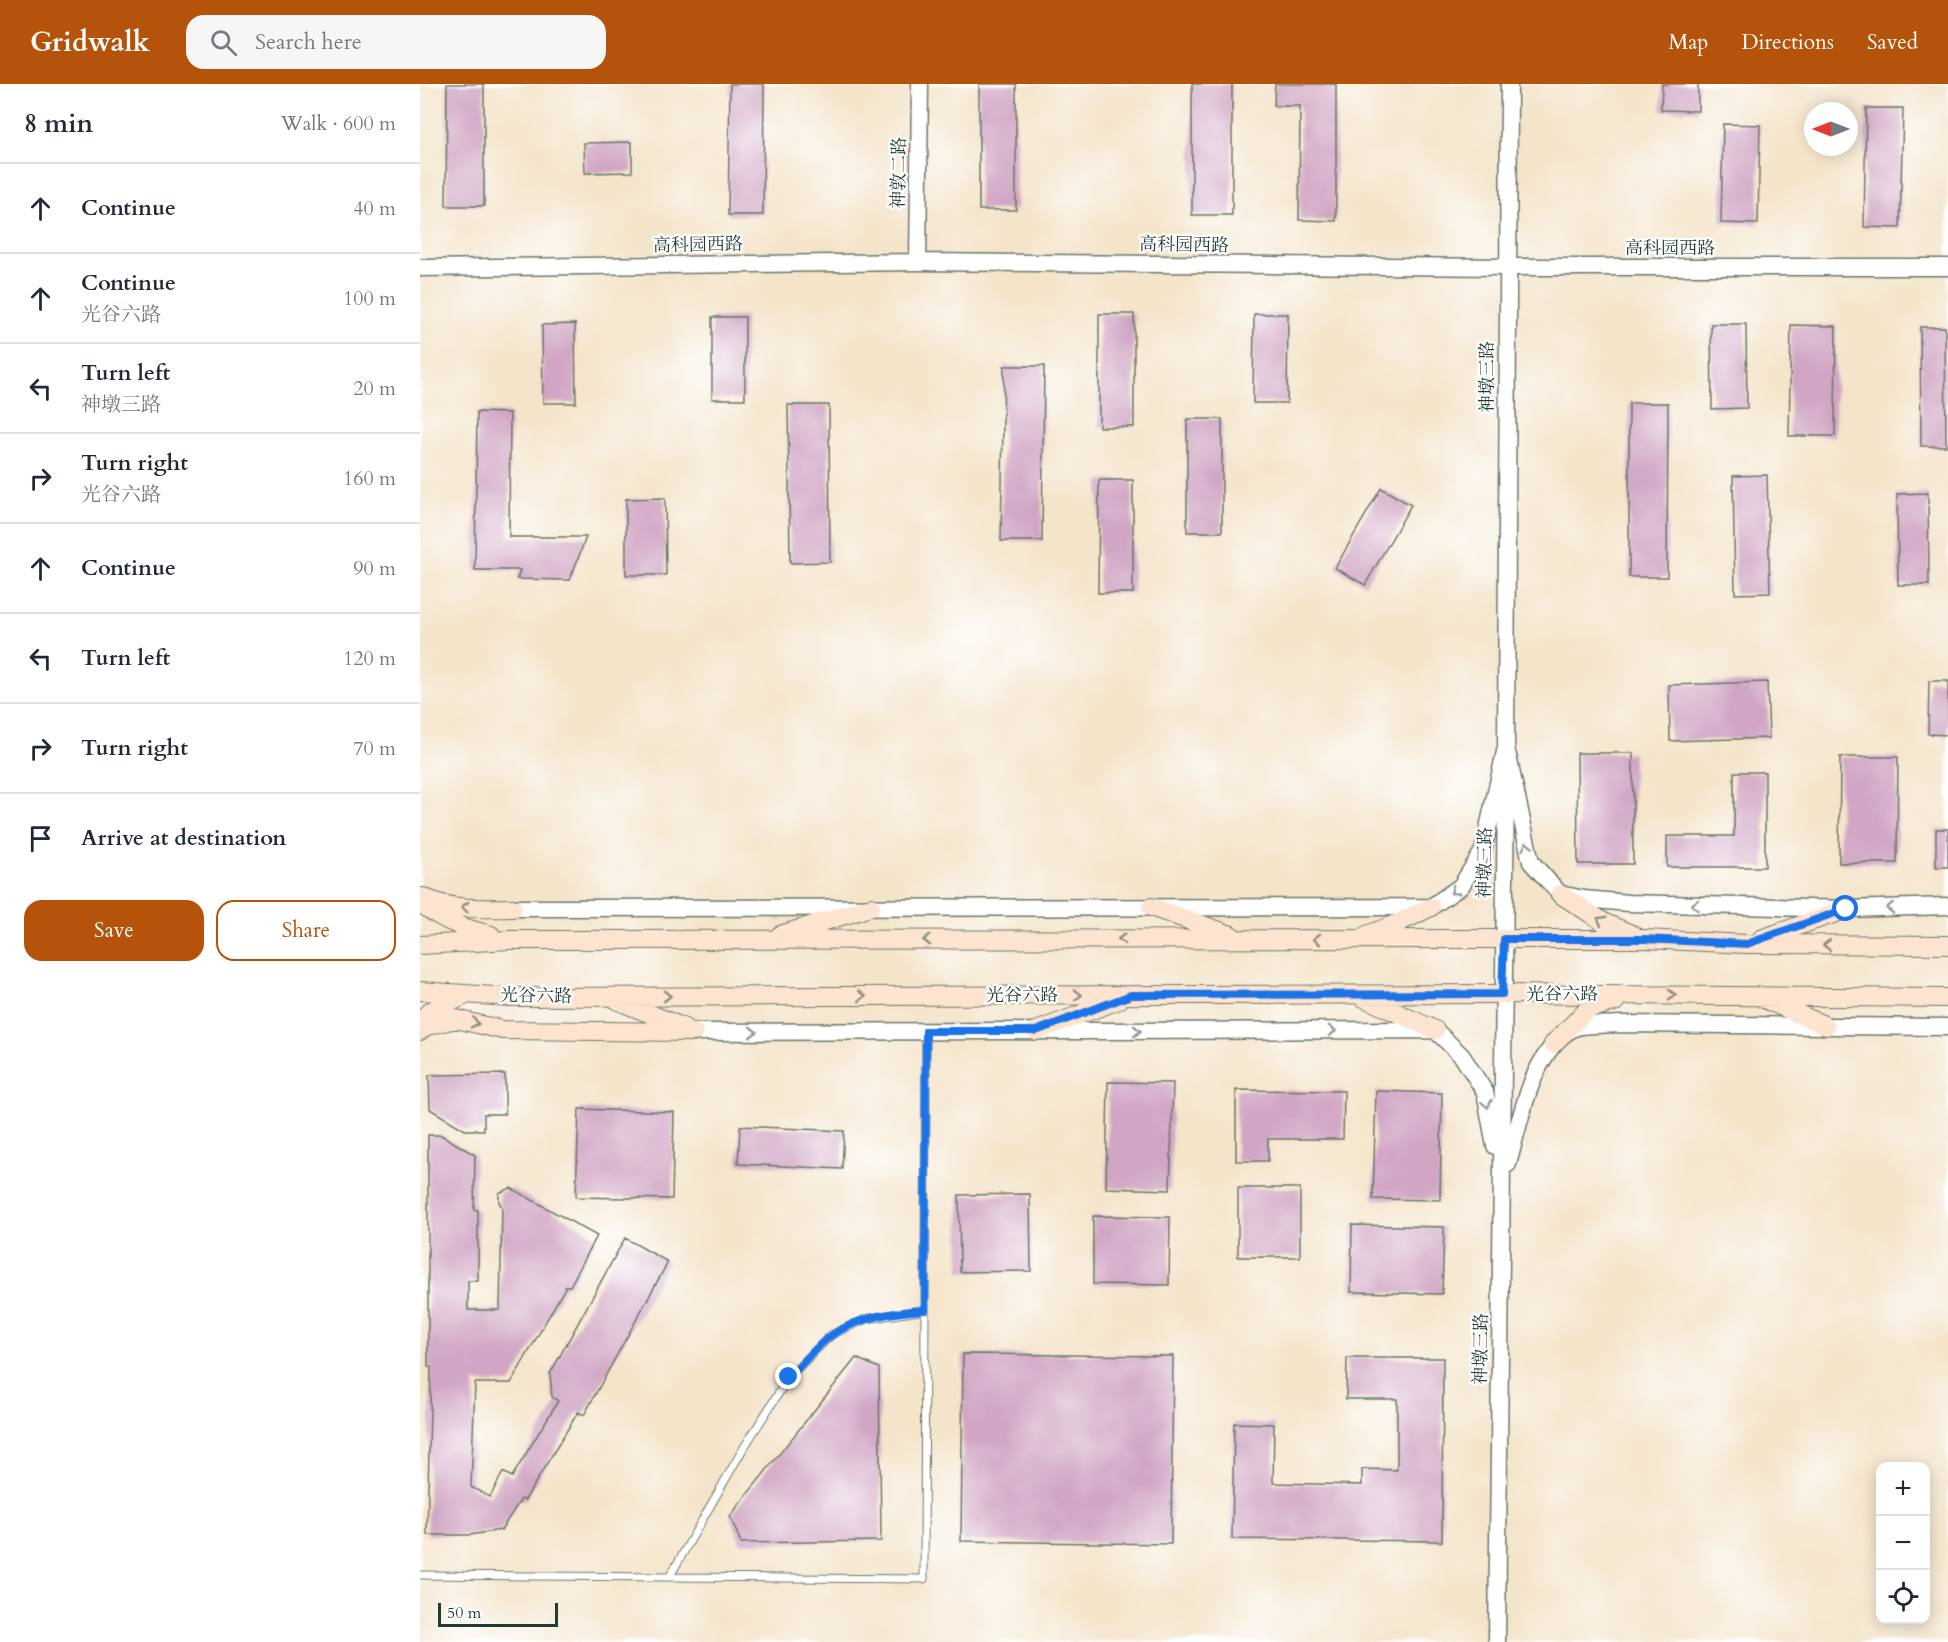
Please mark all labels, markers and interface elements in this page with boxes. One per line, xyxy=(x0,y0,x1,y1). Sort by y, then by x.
search box xyxy=(186,15,606,69)
text: Gridwalk xyxy=(30,23,150,61)
icon: search xyxy=(207,26,240,59)
text: Search here xyxy=(255,27,362,57)
text: Map xyxy=(1668,28,1708,57)
text: Directions xyxy=(1741,28,1834,57)
text: Saved xyxy=(1867,28,1918,57)
north arrow xyxy=(1804,102,1858,156)
text: 8 min xyxy=(24,106,93,141)
text: Walk · 600 m xyxy=(281,110,396,137)
street label: 神敦二路 xyxy=(886,137,912,209)
icon: ahead xyxy=(24,192,57,225)
text: Continue xyxy=(81,193,176,223)
text: 40 m xyxy=(353,195,396,222)
street label: 高科园西路 xyxy=(653,232,743,258)
street label: 高科园西路 xyxy=(1139,232,1229,258)
street label: 高科园西路 xyxy=(1625,236,1715,261)
text: Continue xyxy=(81,268,176,298)
icon: ahead xyxy=(24,282,57,315)
text: 100 m xyxy=(343,285,396,312)
text: 光谷六路 xyxy=(81,301,161,328)
street label: 神墩三路 xyxy=(1475,341,1500,413)
text: Turn left xyxy=(81,358,170,388)
icon: left xyxy=(24,372,57,405)
text: 20 m xyxy=(353,375,396,402)
text: 神墩三路 xyxy=(81,391,161,418)
text: Turn right xyxy=(81,448,188,478)
icon: right xyxy=(24,462,57,495)
text: 160 m xyxy=(343,465,396,492)
text: 光谷六路 xyxy=(81,481,161,508)
icon: ahead xyxy=(24,552,57,585)
text: Continue xyxy=(81,553,176,583)
text: 90 m xyxy=(353,555,396,582)
icon: left xyxy=(24,642,57,675)
text: Turn left xyxy=(81,643,170,673)
text: 120 m xyxy=(343,645,396,672)
icon: right xyxy=(24,732,57,765)
text: Turn right xyxy=(81,733,188,763)
text: 70 m xyxy=(353,735,396,762)
icon: arrive xyxy=(24,822,57,855)
text: Arrive at destination xyxy=(81,823,286,853)
street label: 神墩三路 xyxy=(1472,827,1498,899)
one-way arrow xyxy=(1522,841,1535,851)
one-way arrow xyxy=(1449,883,1460,894)
route start xyxy=(1832,895,1858,921)
one-way arrow xyxy=(1690,898,1699,911)
button: Save xyxy=(24,900,204,961)
button: Share xyxy=(216,900,396,961)
one-way arrow xyxy=(461,901,470,914)
one-way arrow xyxy=(1885,901,1894,914)
one-way arrow xyxy=(1597,915,1607,927)
one-way arrow xyxy=(1117,933,1126,946)
one-way arrow xyxy=(1312,933,1321,945)
one-way arrow xyxy=(922,934,931,946)
one-way arrow xyxy=(1822,939,1831,951)
street label: 光谷六路 xyxy=(1526,982,1598,1007)
street label: 光谷六路 xyxy=(500,983,572,1009)
street label: 光谷六路 xyxy=(986,983,1058,1008)
one-way arrow xyxy=(1074,989,1083,1001)
one-way arrow xyxy=(1668,989,1677,1001)
one-way arrow xyxy=(663,990,672,1002)
one-way arrow xyxy=(858,990,867,1002)
one-way arrow xyxy=(470,1016,480,1029)
one-way arrow xyxy=(1132,1025,1141,1037)
one-way arrow xyxy=(1327,1025,1336,1037)
one-way arrow xyxy=(748,1026,757,1038)
one-way arrow xyxy=(1480,1099,1493,1109)
street label: 神墩三路 xyxy=(1468,1313,1494,1385)
route end xyxy=(775,1363,801,1389)
map controls xyxy=(1876,1462,1930,1624)
button: + xyxy=(1876,1462,1930,1516)
button: − xyxy=(1876,1516,1930,1570)
button: locate xyxy=(1876,1570,1930,1624)
scale bar xyxy=(438,1600,558,1628)
text: 50 m xyxy=(447,1602,481,1624)

